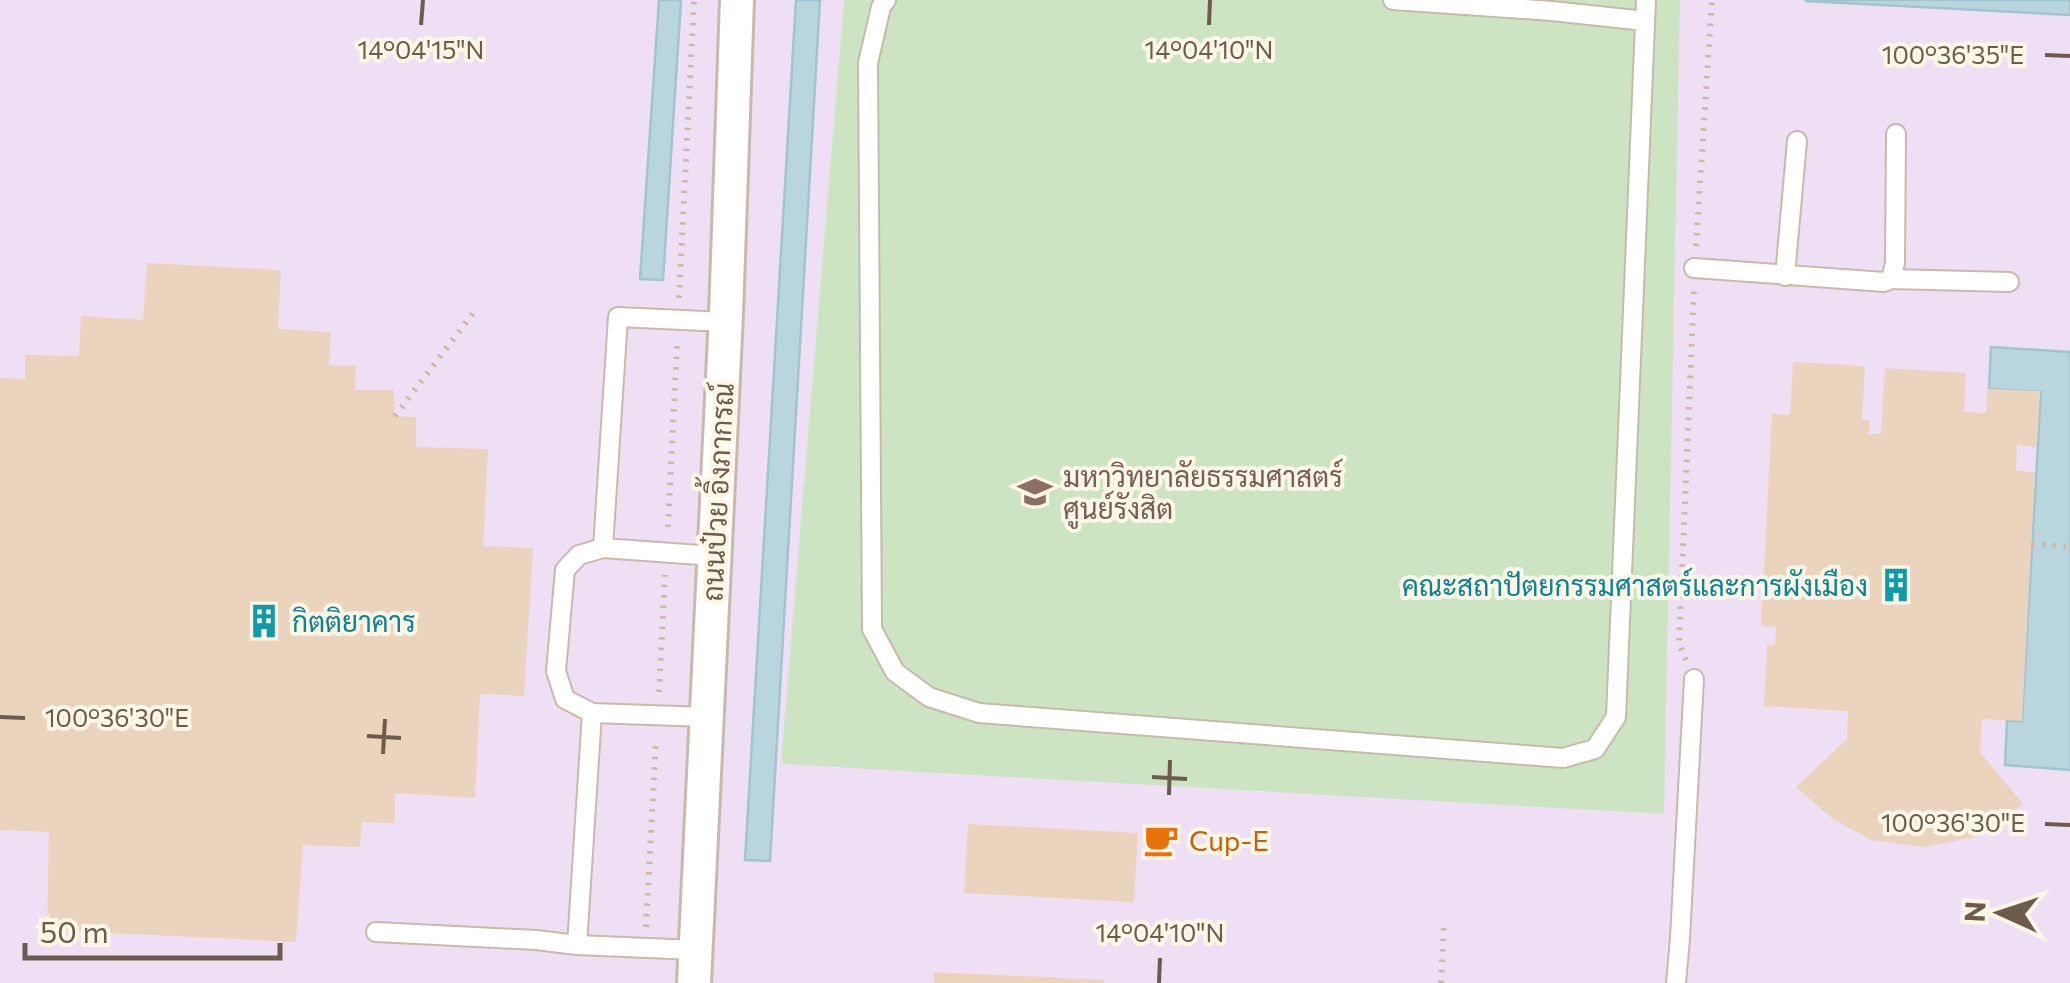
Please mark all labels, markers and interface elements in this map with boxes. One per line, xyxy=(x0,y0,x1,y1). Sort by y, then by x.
text: 14°04'15"N xyxy=(358,34,484,64)
text: 14°04'10"N xyxy=(1145,34,1273,64)
text: 100°36'35"E xyxy=(1882,39,2024,69)
street label: ถนนป๋วย อิ้งภากรณ์ xyxy=(690,382,740,602)
place label: มหาวิทยาลัยธรรมศาสตร์ ศูนย์รังสิต xyxy=(1063,458,1343,529)
school or university icon: มหาวิทยาลัยธรรมศาสตร์ ศูนย์รังสิต xyxy=(1016,473,1054,511)
building icon: คณะสถาปัตยกรรมศาสตร์และการผังเมือง xyxy=(1877,566,1915,604)
place label: คณะสถาปัตยกรรมศาสตร์และการผังเมือง xyxy=(1402,567,1868,602)
building icon: กิตติยาคาร xyxy=(245,602,283,640)
place label: กิตติยาคาร xyxy=(292,604,416,638)
text: 100°36'30"E xyxy=(45,702,189,732)
text: 100°36'30"E xyxy=(1881,807,2025,837)
cafe icon: Cup-E xyxy=(1142,821,1180,859)
place label: Cup-E xyxy=(1189,823,1269,857)
north arrow xyxy=(1950,863,2050,963)
scale bar xyxy=(25,898,280,960)
text: N xyxy=(1957,900,1992,923)
text: 50 m xyxy=(40,912,109,949)
text: 14°04'10"N xyxy=(1096,917,1224,947)

